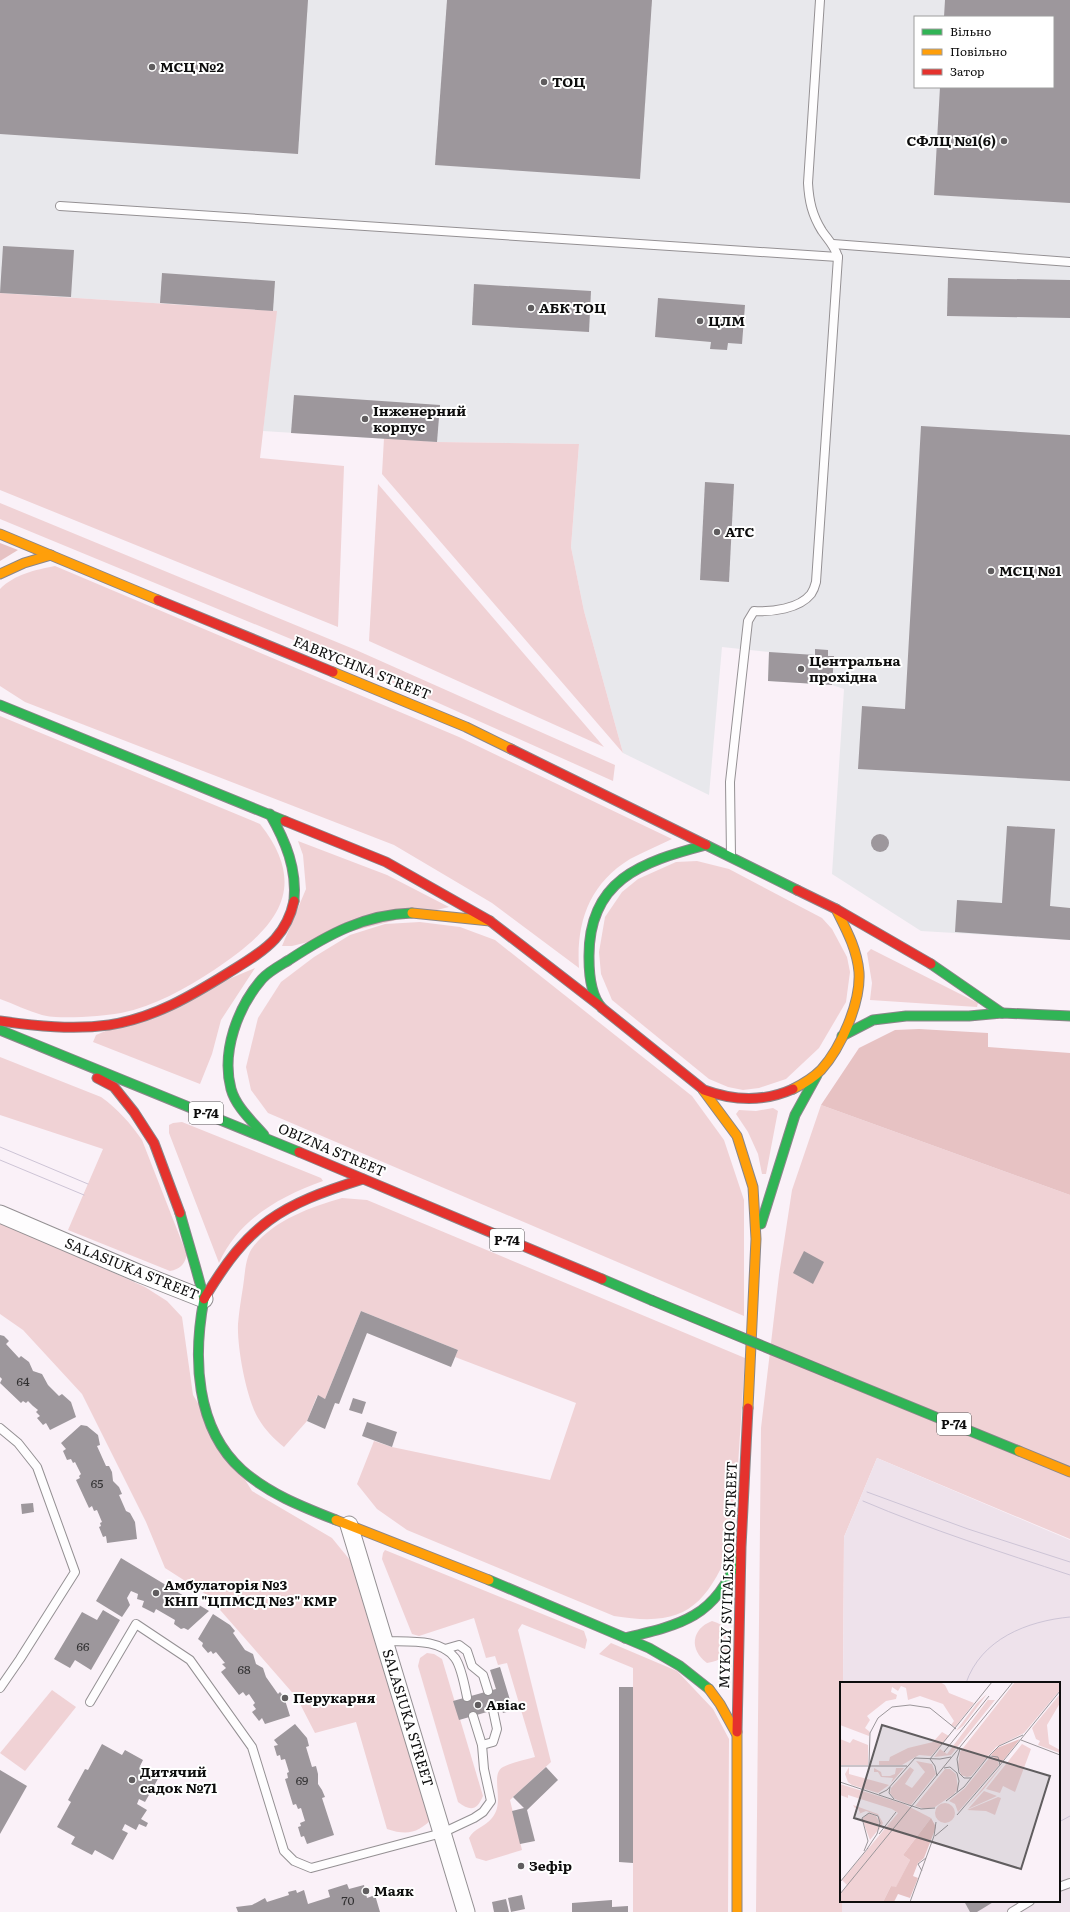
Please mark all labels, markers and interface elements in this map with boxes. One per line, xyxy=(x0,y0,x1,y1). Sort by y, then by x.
legend xyxy=(914,16,1054,88)
text: Вільно xyxy=(950,22,991,40)
text: Повільно xyxy=(950,42,1007,60)
place label: МСЦ №2 xyxy=(160,56,224,76)
marker: МСЦ №2 xyxy=(147,62,157,72)
text: Затор xyxy=(950,62,985,80)
place label: ТОЦ xyxy=(552,71,585,91)
marker: ТОЦ xyxy=(539,77,549,87)
place label: СФЛЦ №1(6) xyxy=(907,130,996,150)
marker: СФЛЦ №1(6) xyxy=(999,136,1009,146)
place label: АБК ТОЦ xyxy=(539,297,606,317)
marker: АБК ТОЦ xyxy=(526,303,536,313)
place label: ЦЛМ xyxy=(708,310,745,330)
marker: ЦЛМ xyxy=(695,316,705,326)
place label: Інженерний корпус xyxy=(373,400,466,436)
marker: Інженерний корпус xyxy=(360,414,370,424)
place label: АТС xyxy=(725,521,755,541)
marker: АТС xyxy=(712,527,722,537)
place label: МСЦ №1 xyxy=(999,560,1061,580)
marker: МСЦ №1 xyxy=(986,566,996,576)
street label: FABRYCHNA STREET xyxy=(290,630,434,704)
place label: Центральна прохідна xyxy=(809,650,902,686)
marker: Центральна прохідна xyxy=(796,664,806,674)
road number: Р-74 xyxy=(189,1102,223,1124)
street label: OBIZNA STREET xyxy=(275,1117,389,1181)
road number: Р-74 xyxy=(490,1229,524,1251)
street label: SALASIUKA STREET xyxy=(62,1232,202,1304)
house number: 64 xyxy=(16,1372,30,1390)
road number: Р-74 xyxy=(937,1413,971,1435)
street label: MYKOLY SVITALSKOHO STREET xyxy=(713,1461,741,1689)
house number: 65 xyxy=(91,1474,103,1492)
place label: Амбулаторія №3 КНП "ЦПМСД №3" КМР xyxy=(164,1574,337,1610)
marker: Амбулаторія №3 КНП "ЦПМСД №3" КМР xyxy=(151,1588,161,1598)
house number: 66 xyxy=(77,1637,90,1655)
street label: SALASIUKA STREET xyxy=(378,1646,439,1789)
house number: 68 xyxy=(237,1660,251,1678)
inset map xyxy=(840,1682,1060,1902)
place label: Перукарня xyxy=(293,1687,376,1707)
marker: Перукарня xyxy=(280,1693,290,1703)
place label: Авіас xyxy=(486,1694,526,1714)
marker: Авіас xyxy=(473,1700,483,1710)
place label: Дитячий садок №71 xyxy=(140,1761,217,1797)
house number: 69 xyxy=(296,1771,308,1789)
marker: Дитячий садок №71 xyxy=(127,1775,137,1785)
place label: Зефір xyxy=(529,1855,572,1875)
marker: Зефір xyxy=(516,1861,526,1871)
place label: Маяк xyxy=(374,1880,414,1900)
marker: Маяк xyxy=(361,1886,371,1896)
house number: 70 xyxy=(341,1891,355,1909)

